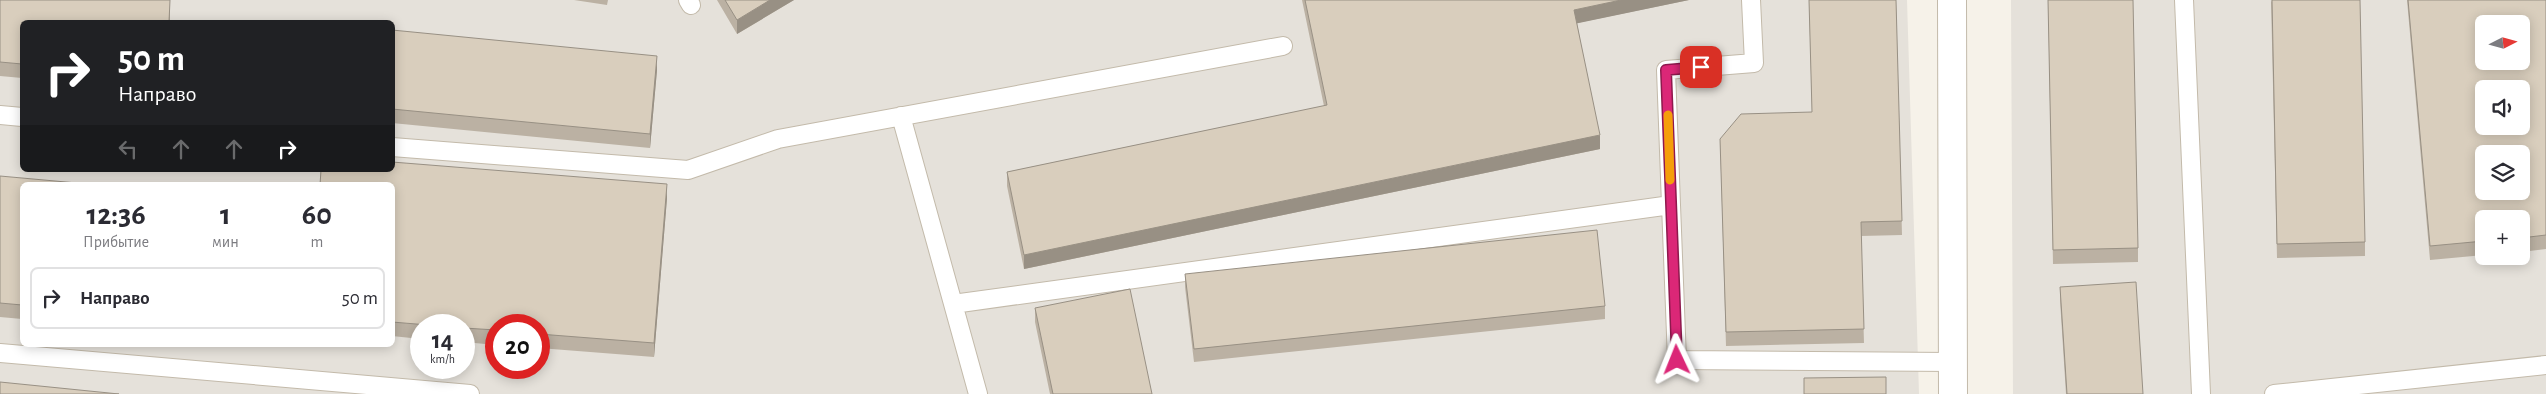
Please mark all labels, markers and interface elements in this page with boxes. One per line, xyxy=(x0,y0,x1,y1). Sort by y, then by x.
north arrow xyxy=(2475,15,2530,70)
map controls xyxy=(2475,15,2530,265)
icon: right xyxy=(35,40,100,105)
text: 50 m xyxy=(118,42,185,77)
pin xyxy=(1680,46,1722,88)
icon: arrive xyxy=(1687,53,1715,81)
button: sound xyxy=(2475,80,2530,135)
text: Направо xyxy=(118,83,196,105)
icon: left xyxy=(114,135,142,163)
icon: ahead xyxy=(167,135,195,163)
icon: ahead xyxy=(220,135,248,163)
icon: right xyxy=(273,135,301,163)
button: layers xyxy=(2475,145,2530,200)
text: 12:36 xyxy=(86,200,146,230)
text: 1 xyxy=(220,200,231,230)
text: 60 xyxy=(302,200,332,230)
button: + xyxy=(2475,210,2530,265)
text: Прибытие xyxy=(83,234,149,250)
text: мин xyxy=(212,234,239,250)
text: m xyxy=(310,234,323,250)
icon: right xyxy=(37,284,65,312)
text: Направо xyxy=(80,289,150,308)
text: 50 m xyxy=(342,289,378,308)
speed limit sign: 20 xyxy=(485,314,550,379)
text: 14 xyxy=(432,328,453,353)
position arrow xyxy=(1650,333,1702,385)
text: km/h xyxy=(430,353,455,365)

